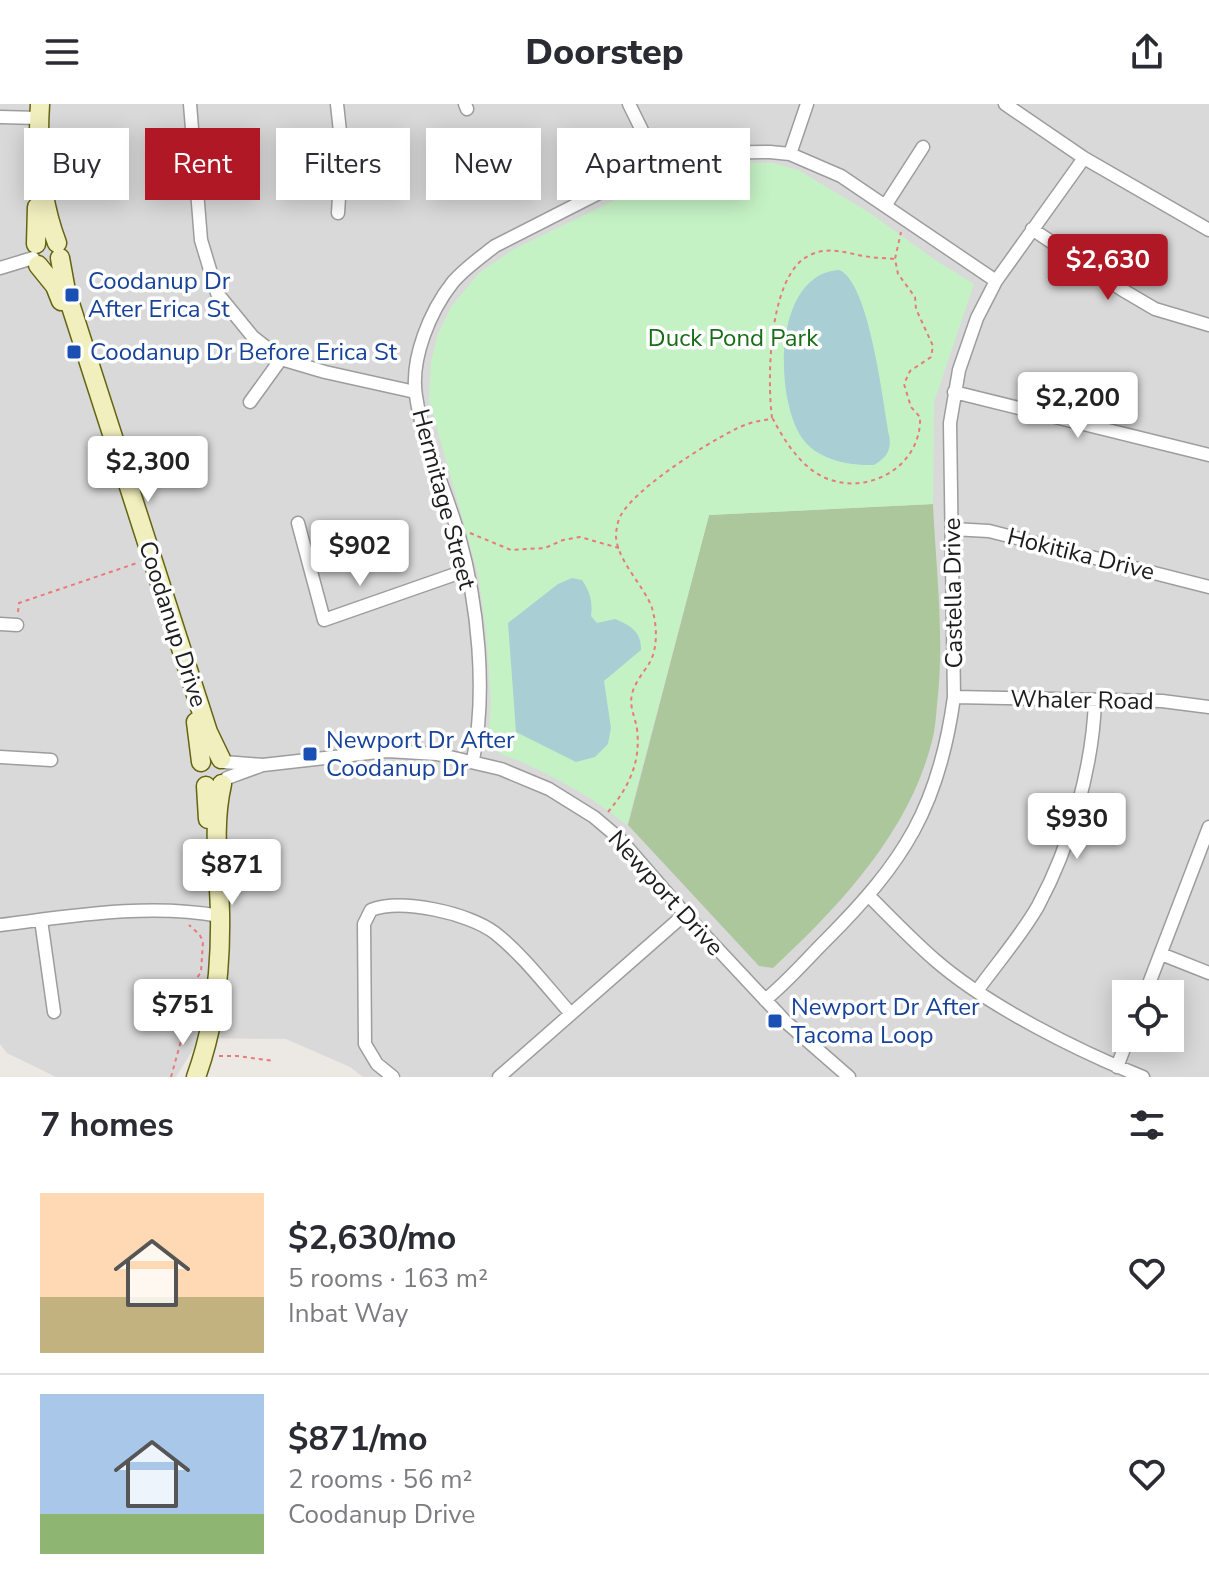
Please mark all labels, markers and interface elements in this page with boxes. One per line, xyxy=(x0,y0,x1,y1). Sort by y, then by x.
text: Doorstep xyxy=(525,28,684,77)
icon: menu xyxy=(40,30,84,74)
icon: share xyxy=(1125,30,1169,74)
chip: Buy xyxy=(24,128,129,200)
chip: Rent xyxy=(145,128,260,200)
chip: Filters xyxy=(276,128,410,200)
chip: New xyxy=(426,128,541,200)
chip: Apartment xyxy=(557,128,750,200)
pin: $2,630 xyxy=(1043,234,1173,302)
text: $2,630 xyxy=(1066,242,1150,277)
place label: Coodanup Dr After Erica St xyxy=(88,265,231,325)
marker: Coodanup Dr After Erica St xyxy=(63,286,81,304)
park label: Duck Pond Park xyxy=(648,322,819,354)
place label: Coodanup Dr Before Erica St xyxy=(90,336,398,368)
marker: Coodanup Dr Before Erica St xyxy=(65,343,83,361)
pin: $2,200 xyxy=(1013,372,1143,440)
text: $2,200 xyxy=(1036,380,1120,415)
street label: Hermitage Street xyxy=(405,405,484,593)
pin: $2,300 xyxy=(83,436,213,504)
text: $2,300 xyxy=(106,444,190,479)
street label: Castella Drive xyxy=(936,517,970,669)
pin: $902 xyxy=(313,520,407,588)
street label: Hokitika Drive xyxy=(1004,520,1158,588)
text: $902 xyxy=(329,528,391,563)
street label: Coodanup Drive xyxy=(131,537,215,711)
street label: Whaler Road xyxy=(1010,683,1154,717)
place label: Newport Dr After Coodanup Dr xyxy=(326,724,515,784)
marker: Newport Dr After Coodanup Dr xyxy=(301,745,319,763)
pin: $930 xyxy=(1030,793,1124,861)
text: $930 xyxy=(1046,801,1108,836)
street label: Newport Drive xyxy=(601,823,731,963)
pin: $871 xyxy=(185,839,279,907)
text: $871 xyxy=(201,847,263,882)
pin: $751 xyxy=(136,979,230,1047)
map controls xyxy=(1112,980,1184,1052)
button: locate xyxy=(1112,980,1184,1052)
text: $751 xyxy=(152,987,214,1022)
place label: Newport Dr After Tacoma Loop xyxy=(791,991,980,1051)
marker: Newport Dr After Tacoma Loop xyxy=(766,1012,784,1030)
text: 7 homes xyxy=(40,1102,174,1148)
icon: filters xyxy=(1125,1103,1169,1147)
text: $2,630/mo xyxy=(288,1215,456,1261)
icon: home xyxy=(104,1225,200,1321)
icon: heart xyxy=(1125,1251,1169,1295)
text: 5 rooms · 163 m² xyxy=(288,1261,488,1296)
text: Inbat Way xyxy=(288,1296,408,1331)
text: $871/mo xyxy=(288,1416,428,1462)
icon: home xyxy=(104,1426,200,1522)
icon: heart xyxy=(1125,1452,1169,1496)
text: 2 rooms · 56 m² xyxy=(288,1462,472,1497)
text: Coodanup Drive xyxy=(288,1497,475,1532)

